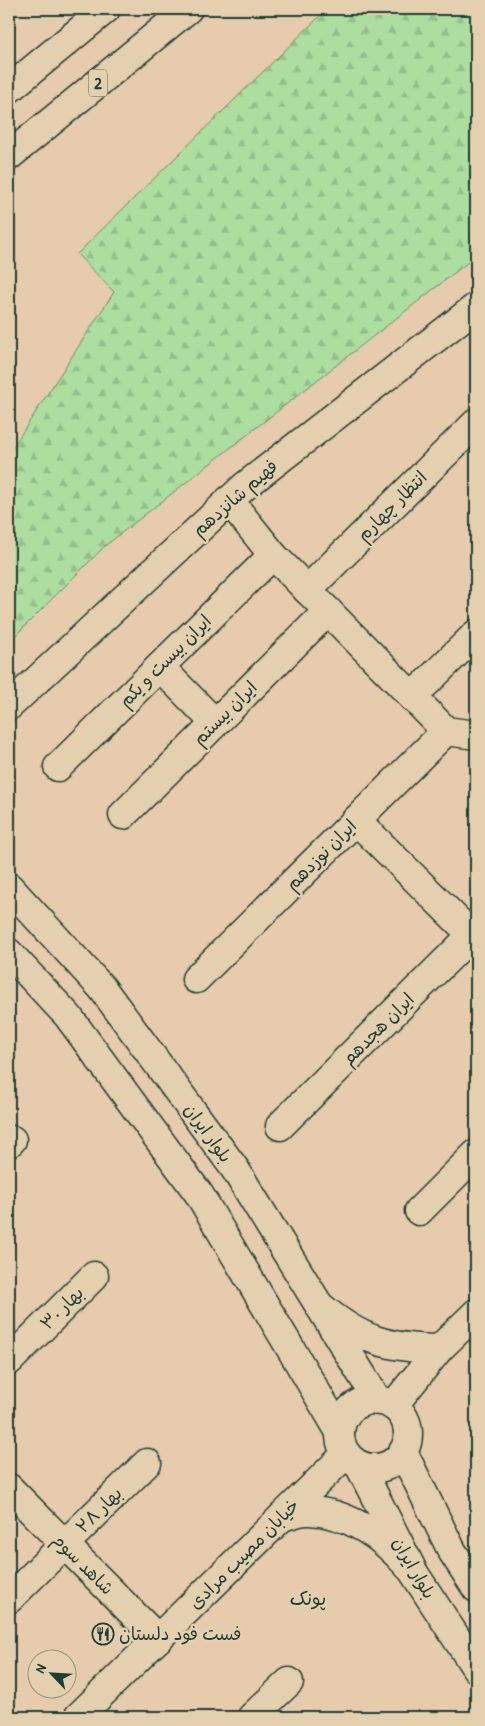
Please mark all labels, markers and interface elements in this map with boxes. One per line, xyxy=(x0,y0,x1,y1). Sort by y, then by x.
road number: 2 xyxy=(89,70,107,96)
street label: فهیم شانزدهم xyxy=(187,453,284,543)
street label: انتظار چهارم xyxy=(351,465,434,548)
street label: ایران بیست و یکم xyxy=(113,609,218,714)
street label: ایران بیستم xyxy=(187,675,264,752)
street label: ایران نوزدهم xyxy=(280,814,363,897)
street label: ایران هجدهم xyxy=(336,987,421,1072)
street label: بلوار ایران xyxy=(178,1098,238,1167)
street label: بهار ۳۰ xyxy=(34,1280,89,1335)
street label: بهار ۲۸ xyxy=(70,1481,127,1538)
street label: خیابان مصیب مرادی xyxy=(183,1493,304,1614)
street label: شاهد سوم xyxy=(46,1527,120,1601)
street label: بلوار ایران xyxy=(387,1532,442,1603)
district label: پونک xyxy=(290,1585,326,1611)
place label: فست فود دلستان xyxy=(119,1621,242,1646)
restaurant icon: فست فود دلستان xyxy=(91,1622,115,1646)
north arrow xyxy=(28,1648,78,1698)
text: N xyxy=(30,1660,50,1676)

